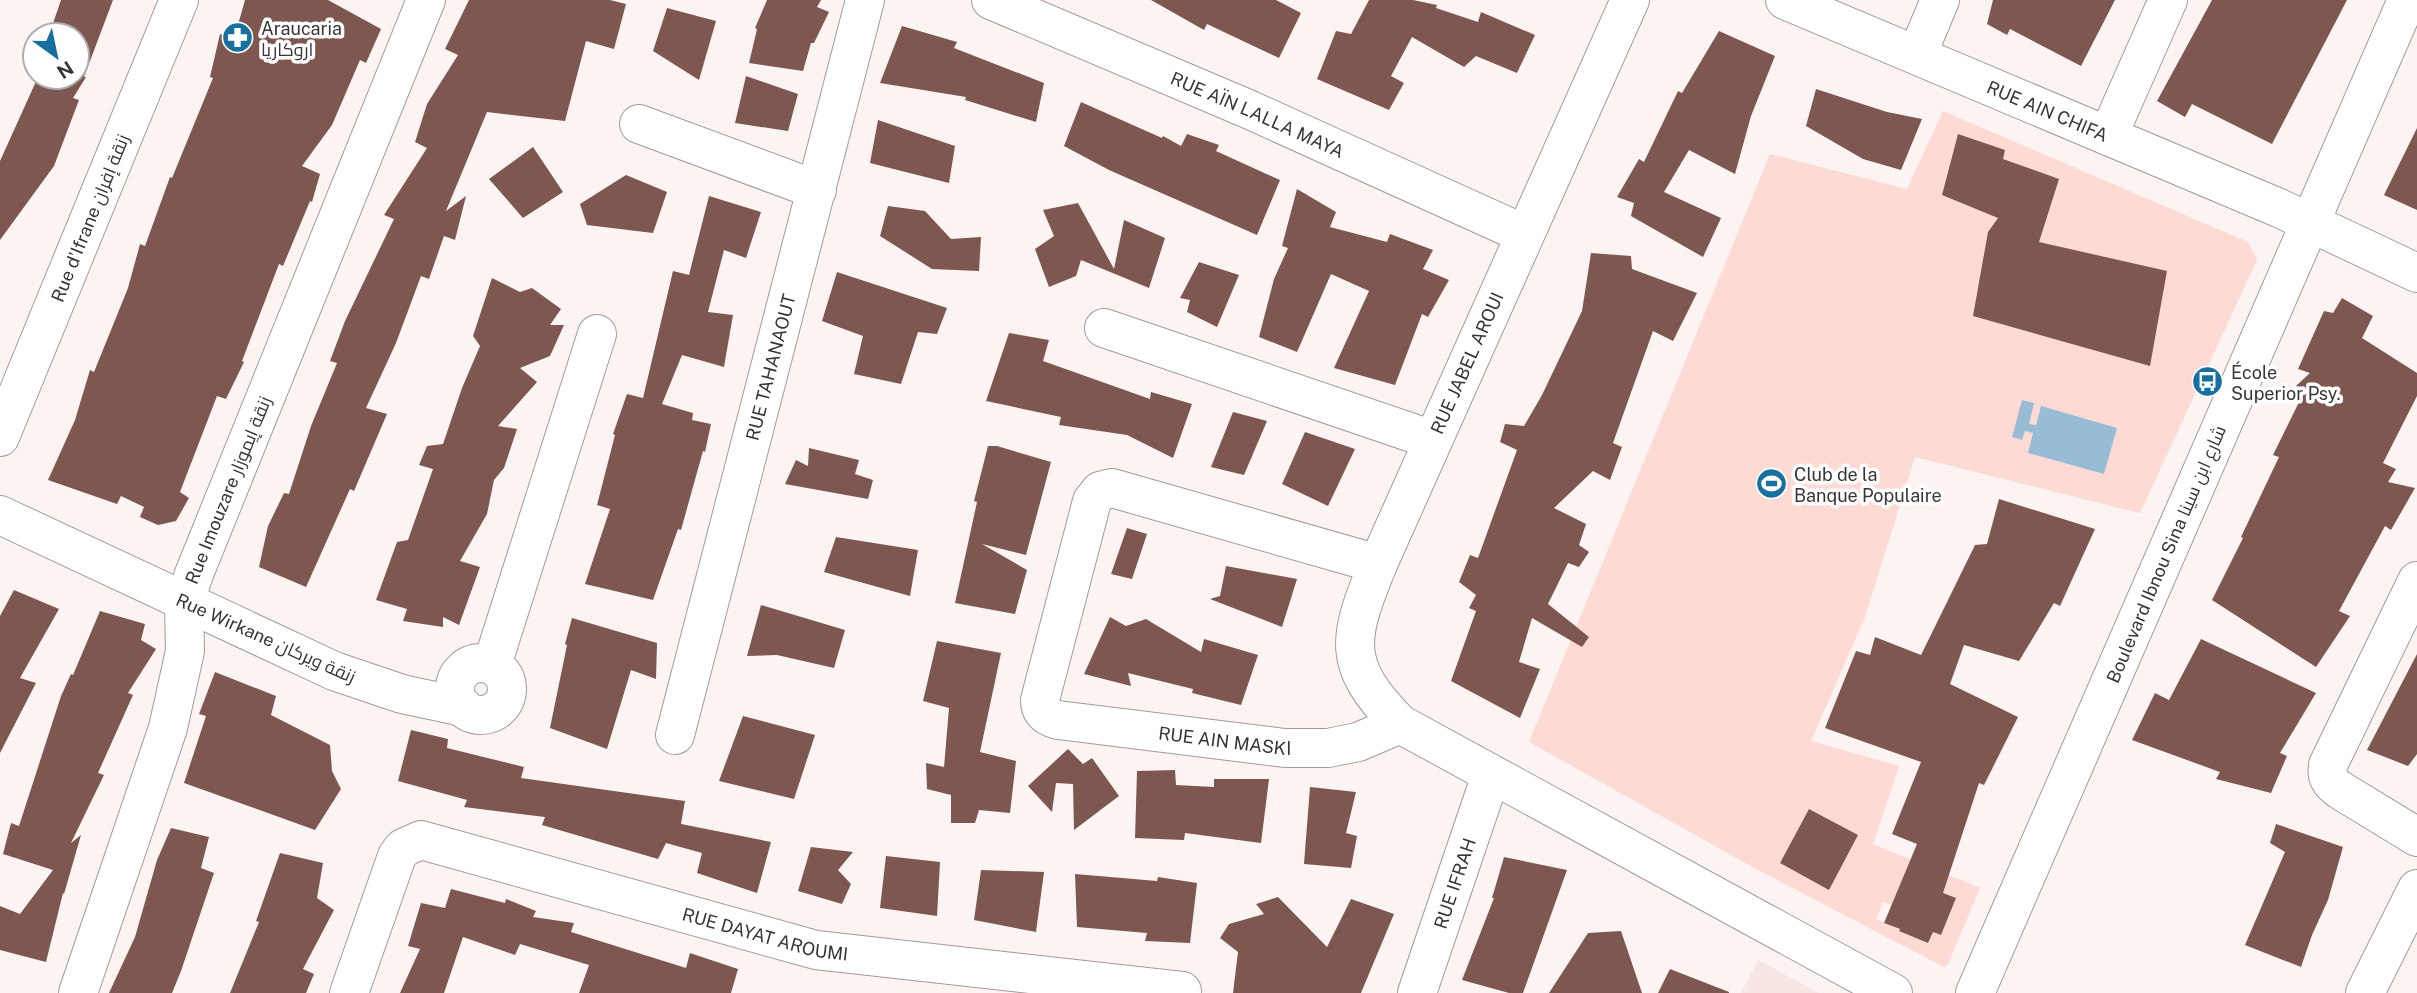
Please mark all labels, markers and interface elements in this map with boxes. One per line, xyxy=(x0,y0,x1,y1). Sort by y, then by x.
place label: Araucaria اروكاريا xyxy=(261,18,342,61)
north arrow xyxy=(21,21,91,91)
pharmacy icon: Araucaria اروكاريا xyxy=(221,21,255,55)
text: N xyxy=(53,57,77,84)
street label: RUE AÏN LALLA MAYA xyxy=(1168,67,1348,162)
street label: RUE AIN CHIFA xyxy=(1984,76,2112,145)
street label: Rue d'Ifrane زنقة إفران xyxy=(47,131,134,305)
street label: RUE JABEL AROUI xyxy=(1426,289,1508,437)
street label: RUE TAHANAOUT xyxy=(741,291,799,443)
place label: École Superior Psy. xyxy=(2231,361,2341,404)
bus stop icon: École Superior Psy. xyxy=(2191,365,2225,399)
street label: Rue Imouzare زنقة إيموزار xyxy=(181,393,276,587)
street label: Boulevard Ibnou Sina شارع ابن سينا xyxy=(2102,422,2232,687)
place label: Club de la Banque Populaire xyxy=(1794,464,1942,506)
sports icon: Club de la Banque Populaire xyxy=(1754,467,1788,501)
street label: Rue Wirkane زنقة ويركان xyxy=(173,589,359,688)
street label: RUE AIN MASKI xyxy=(1157,722,1291,759)
street label: RUE IFRAH xyxy=(1429,835,1479,931)
street label: RUE DAYAT AROUMI xyxy=(680,903,849,964)

